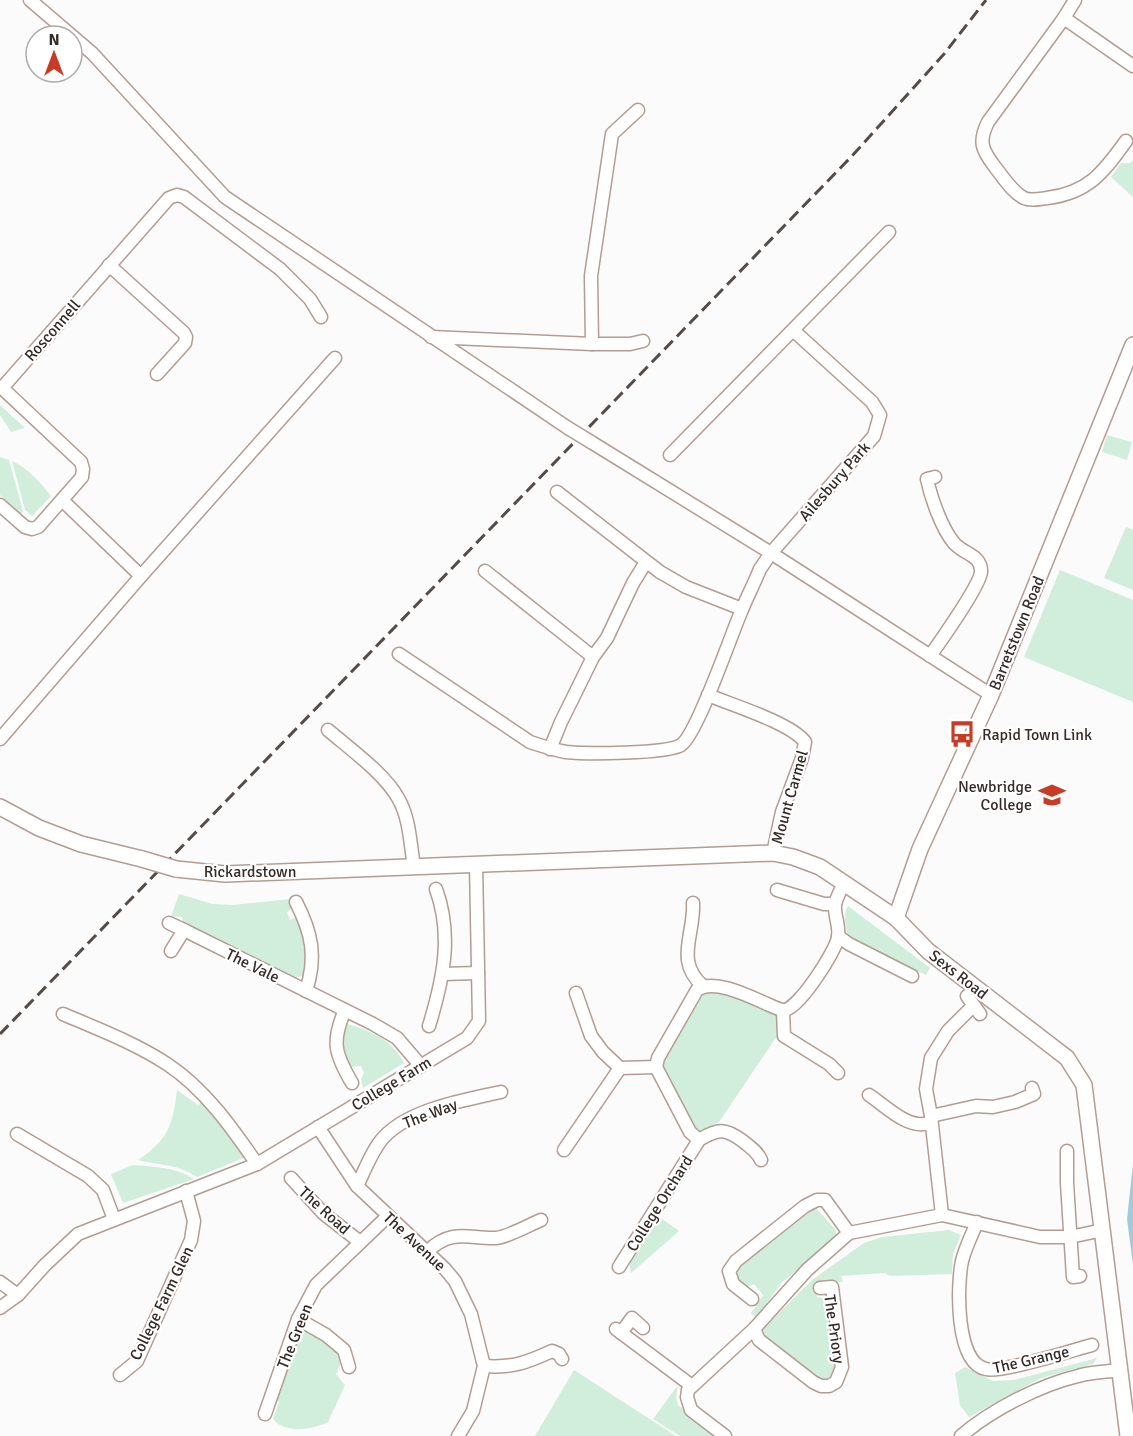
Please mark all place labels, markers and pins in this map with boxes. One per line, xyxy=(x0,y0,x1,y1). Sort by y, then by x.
bus stop icon: Rapid Town Link xyxy=(947,719,977,749)
place label: Rapid Town Link xyxy=(982,725,1092,745)
place label: Newbridge College xyxy=(958,777,1032,815)
school or university icon: Newbridge College xyxy=(1037,780,1067,810)

